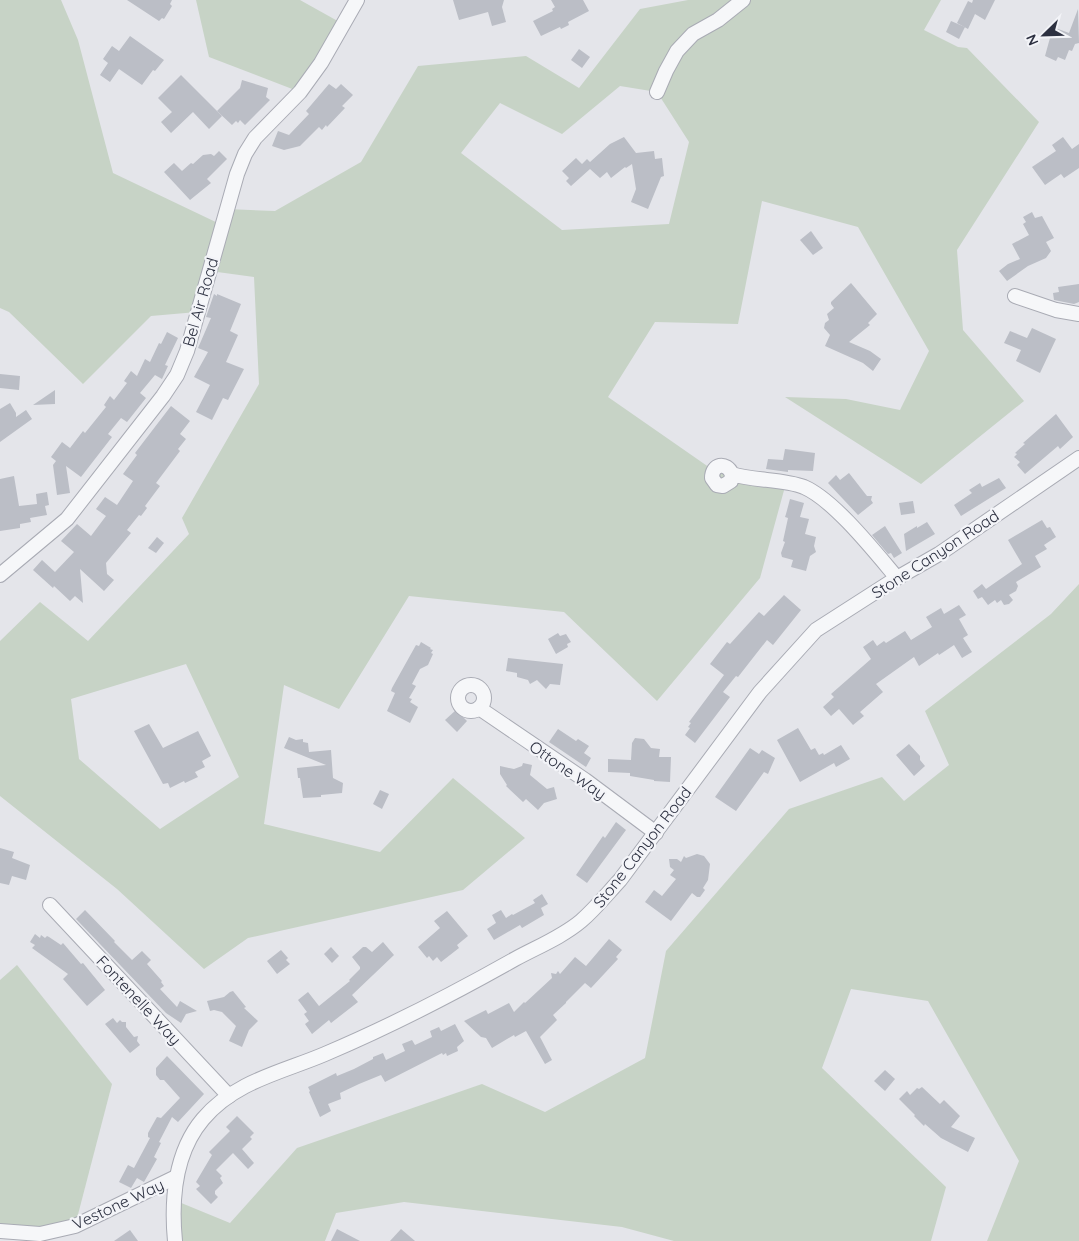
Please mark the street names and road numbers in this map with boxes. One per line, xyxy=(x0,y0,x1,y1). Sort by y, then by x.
street label: Bel Air Road xyxy=(178,255,222,349)
street label: Stone Canyon Road xyxy=(868,505,1002,603)
street label: Ottone Way xyxy=(526,736,610,804)
street label: Stone Canyon Road xyxy=(589,783,695,911)
street label: Fontenelle Way xyxy=(92,951,186,1049)
street label: Vestone Way xyxy=(69,1174,167,1234)

